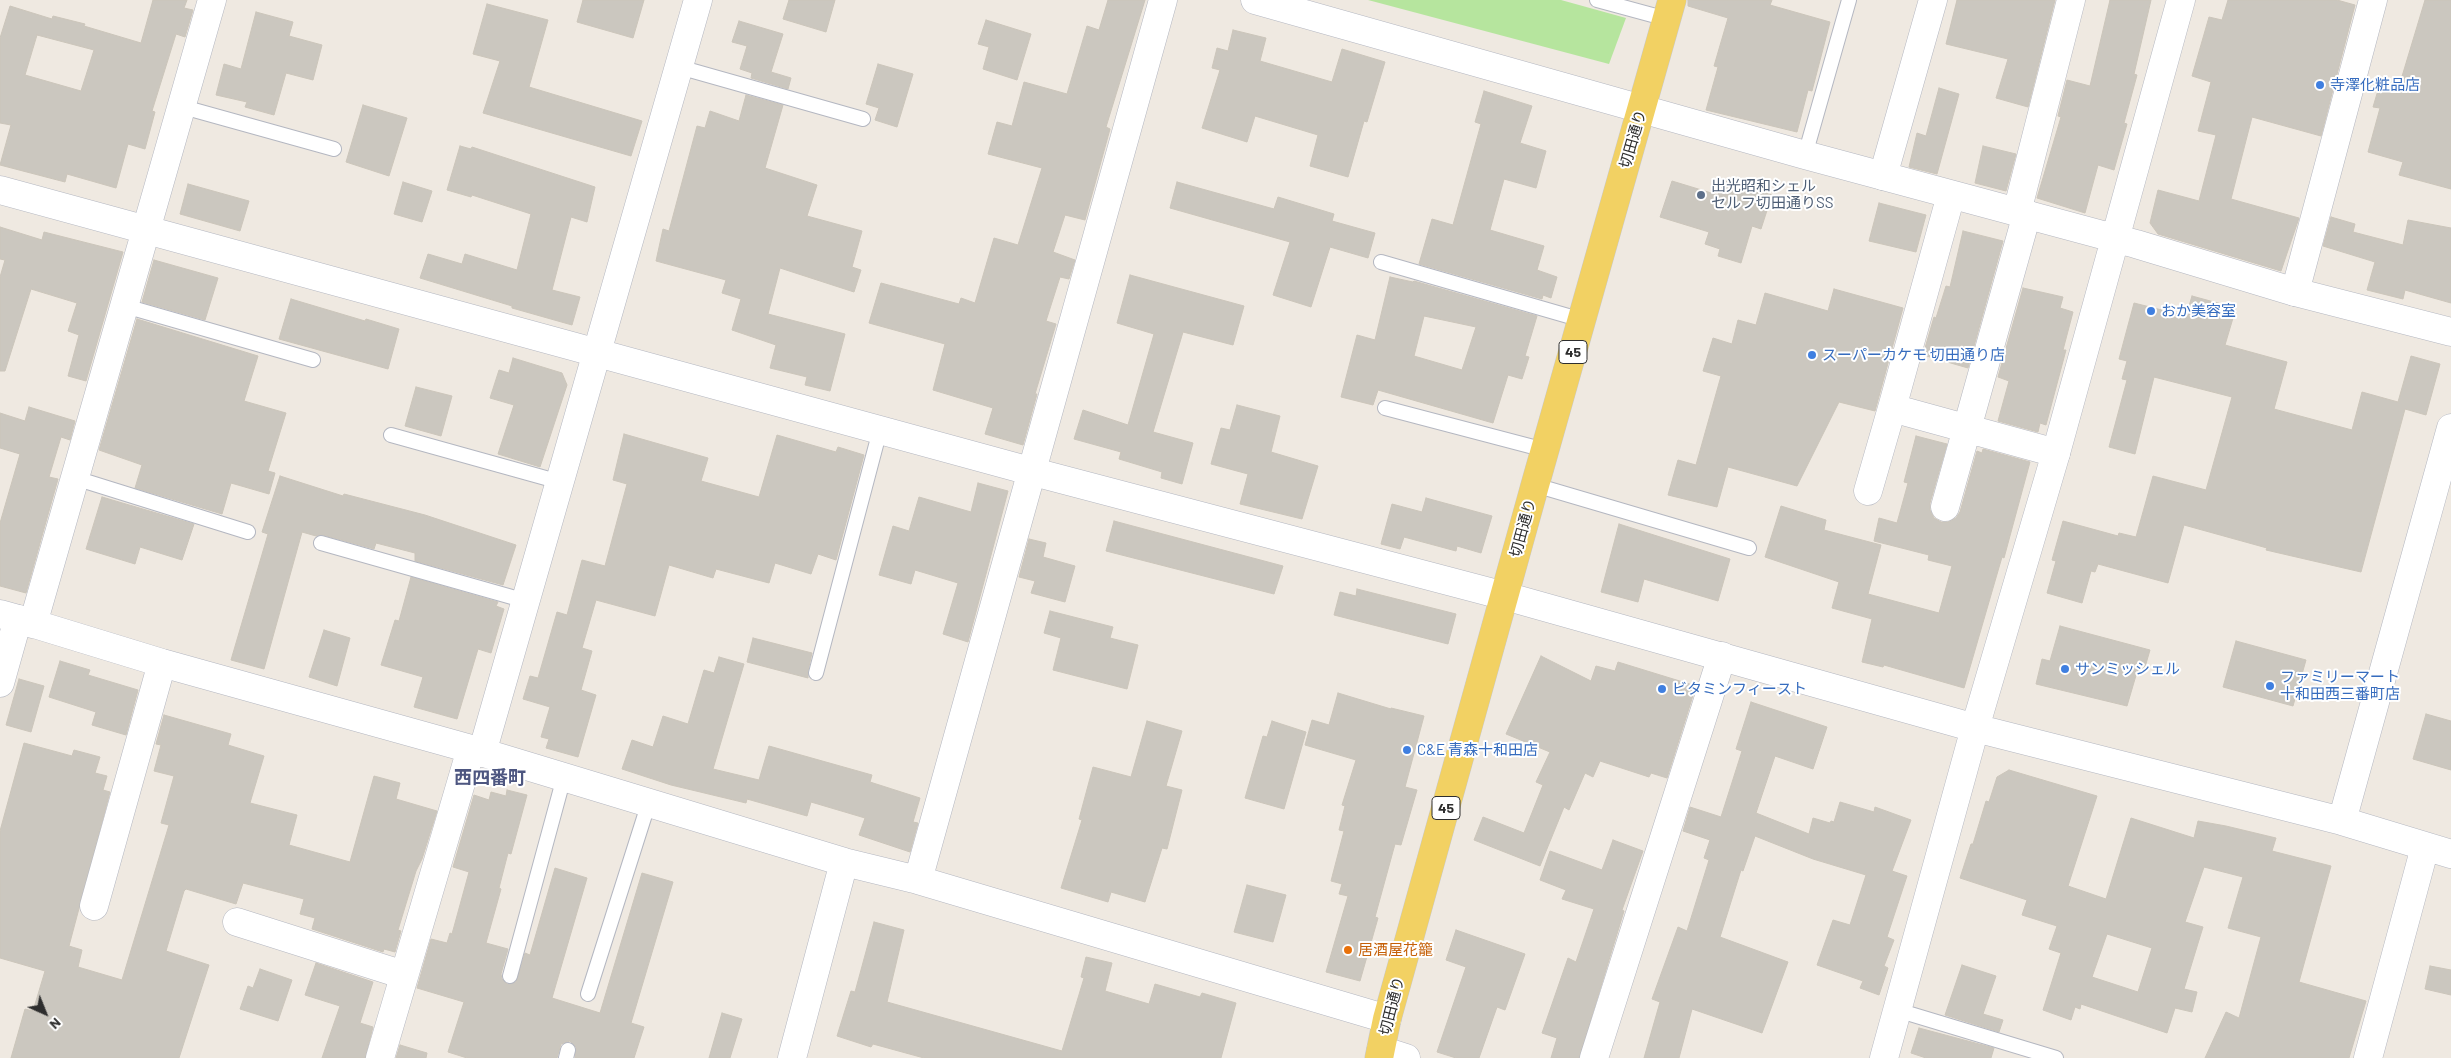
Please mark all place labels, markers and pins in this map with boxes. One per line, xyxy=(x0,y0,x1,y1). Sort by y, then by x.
place label: 寺澤化粧品店 xyxy=(2330,76,2420,94)
marker: 寺澤化粧品店 xyxy=(2314,79,2326,91)
place label: 出光昭和シェル セルフ切田通りSS xyxy=(1711,177,1834,212)
marker: 出光昭和シェル セルフ切田通りSS xyxy=(1695,189,1707,201)
place label: おか美容室 xyxy=(2161,302,2236,320)
marker: おか美容室 xyxy=(2145,305,2157,317)
place label: スーパーカケモ 切田通り店 xyxy=(1822,346,2005,364)
marker: スーパーカケモ 切田通り店 xyxy=(1806,349,1818,361)
place label: サンミッシェル xyxy=(2075,660,2180,678)
marker: サンミッシェル xyxy=(2059,663,2071,675)
place label: ファミリーマート 十和田西三番町店 xyxy=(2280,668,2400,703)
place label: ビタミンフィースト xyxy=(1672,680,1807,698)
marker: ファミリーマート 十和田西三番町店 xyxy=(2264,680,2276,692)
marker: ビタミンフィースト xyxy=(1656,683,1668,695)
place label: C&E 青森十和田店 xyxy=(1417,741,1538,759)
marker: C&E 青森十和田店 xyxy=(1401,744,1413,756)
place label: 居酒屋花籠 xyxy=(1358,941,1433,959)
marker: 居酒屋花籠 xyxy=(1342,944,1354,956)

